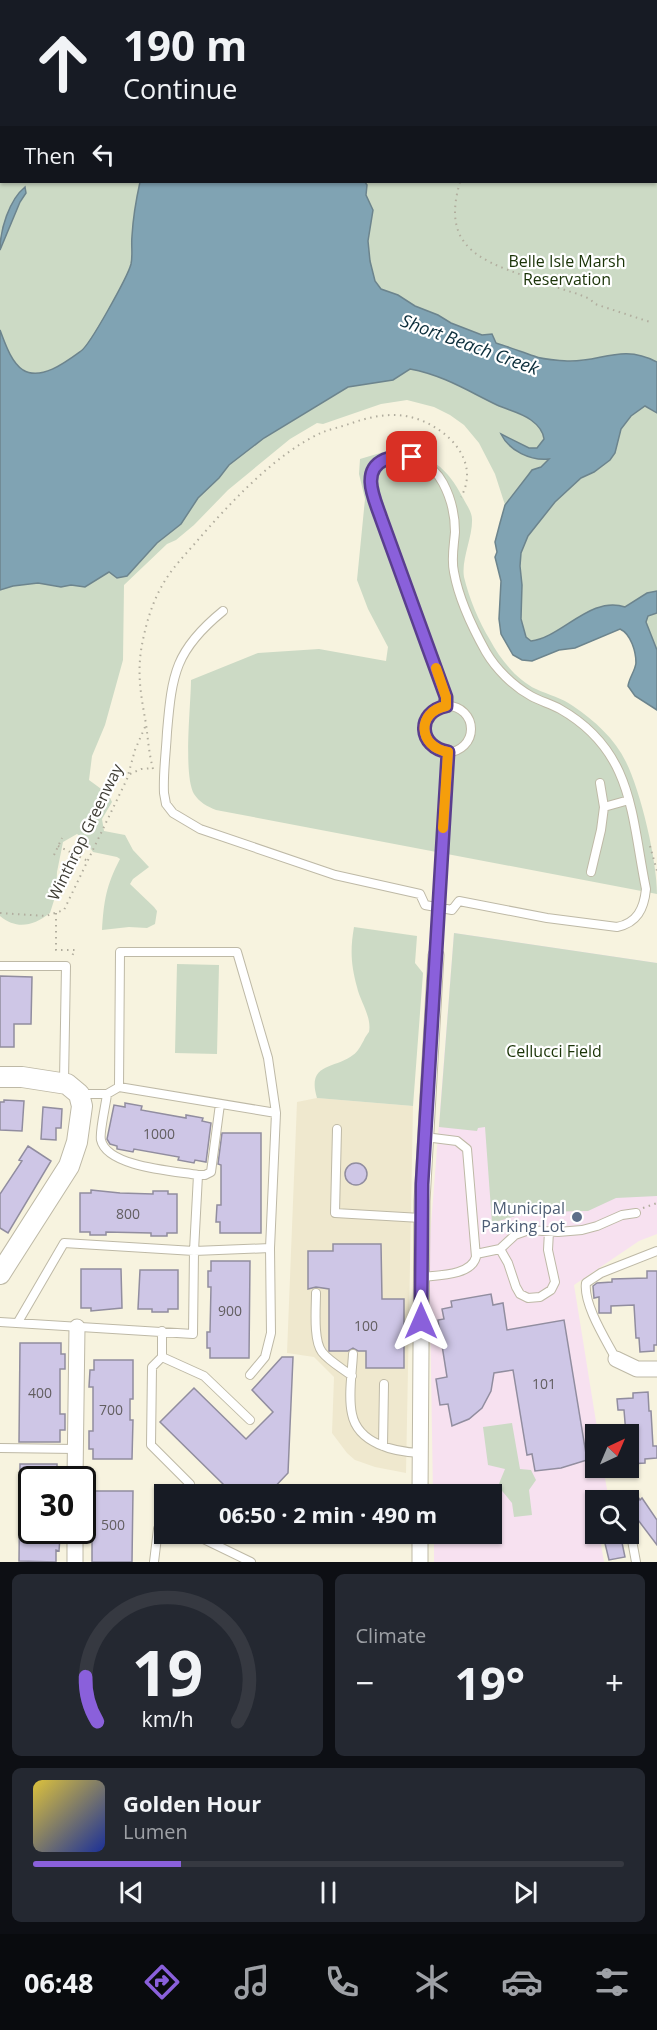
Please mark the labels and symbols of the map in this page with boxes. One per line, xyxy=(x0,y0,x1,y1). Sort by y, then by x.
park label: Belle Isle Marsh Reservation xyxy=(508,250,626,290)
water label: Short Beach Creek xyxy=(398,308,543,380)
pin xyxy=(386,431,437,482)
street label: Winthrop Greenway xyxy=(42,759,128,904)
park label: Cellucci Field xyxy=(506,1040,602,1062)
house number: 1000 xyxy=(143,1124,175,1143)
place label: Municipal Parking Lot xyxy=(481,1197,565,1237)
house number: 800 xyxy=(116,1204,140,1223)
marker: Municipal Parking Lot xyxy=(570,1210,584,1224)
position arrow xyxy=(389,1289,453,1353)
house number: 900 xyxy=(218,1301,242,1320)
house number: 100 xyxy=(354,1316,378,1335)
house number: 101 xyxy=(532,1374,556,1393)
house number: 400 xyxy=(28,1383,52,1402)
house number: 700 xyxy=(99,1400,123,1419)
north arrow xyxy=(585,1424,639,1478)
speed limit sign: 30 xyxy=(18,1466,96,1544)
house number: 500 xyxy=(101,1515,125,1534)

